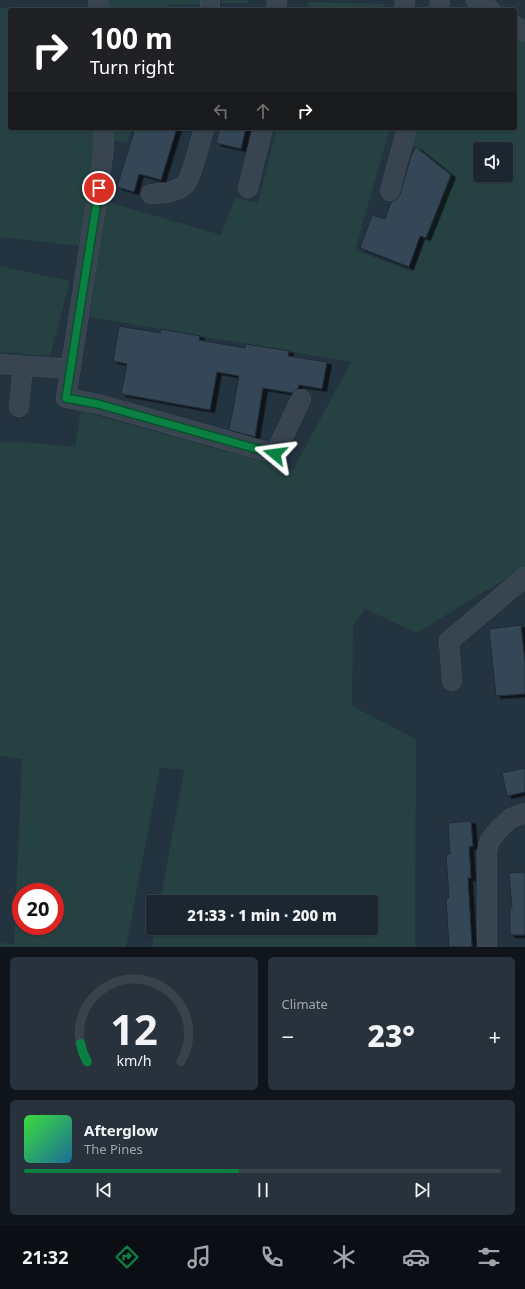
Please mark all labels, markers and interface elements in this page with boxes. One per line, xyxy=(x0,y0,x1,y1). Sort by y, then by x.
text: 100 m xyxy=(90,19,173,57)
icon: right xyxy=(24,24,76,76)
text: Turn right xyxy=(90,55,174,79)
icon: left xyxy=(210,100,232,122)
icon: ahead xyxy=(252,100,274,122)
icon: right xyxy=(294,100,316,122)
map controls xyxy=(473,142,513,182)
button: sound xyxy=(473,142,513,182)
pin xyxy=(82,171,116,205)
icon: arrive xyxy=(88,177,110,199)
position arrow xyxy=(254,433,296,475)
speed limit sign: 20 xyxy=(12,883,64,935)
text: 21:33 · 1 min · 200 m xyxy=(187,905,337,925)
text: Climate xyxy=(282,995,328,1013)
text: 12 xyxy=(110,1000,158,1056)
text: 23° xyxy=(368,1015,415,1056)
text: − xyxy=(282,1021,294,1051)
text: + xyxy=(488,1021,501,1051)
text: km/h xyxy=(116,1050,151,1069)
text: Afterglow xyxy=(84,1120,158,1140)
text: The Pines xyxy=(84,1140,143,1158)
icon: previous xyxy=(93,1179,115,1201)
icon: pause xyxy=(252,1179,274,1201)
icon: next xyxy=(411,1179,433,1201)
icon: directions xyxy=(113,1243,141,1271)
icon: music xyxy=(185,1243,213,1271)
icon: phone xyxy=(258,1243,286,1271)
icon: climate xyxy=(330,1243,358,1271)
icon: car xyxy=(402,1243,430,1271)
icon: filters xyxy=(475,1243,503,1271)
text: 21:32 xyxy=(22,1245,68,1269)

